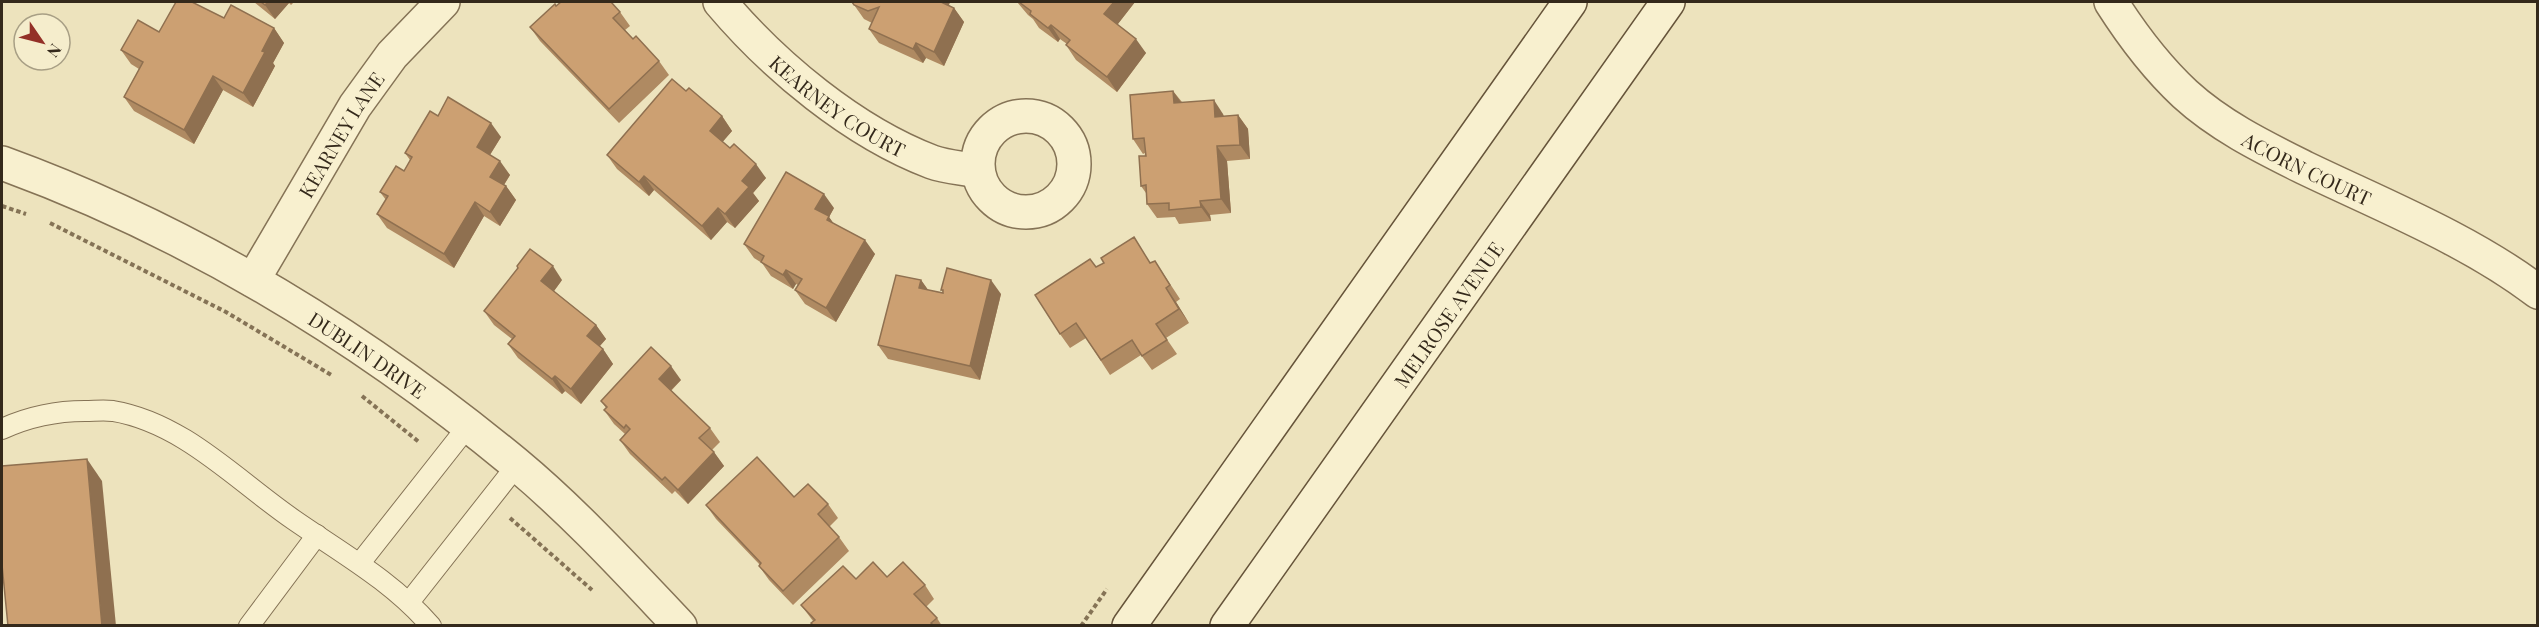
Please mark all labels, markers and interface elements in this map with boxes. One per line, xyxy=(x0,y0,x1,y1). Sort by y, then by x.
north arrow xyxy=(12,12,72,72)
text: N xyxy=(43,40,67,62)
street label: KEARNEY COURT xyxy=(765,48,911,162)
street label: KEARNEY LANE xyxy=(291,66,389,202)
street label: ACORN COURT xyxy=(2237,124,2376,211)
street label: MELROSE AVENUE xyxy=(1387,236,1508,392)
street label: DUBLIN DRIVE xyxy=(304,304,432,403)

